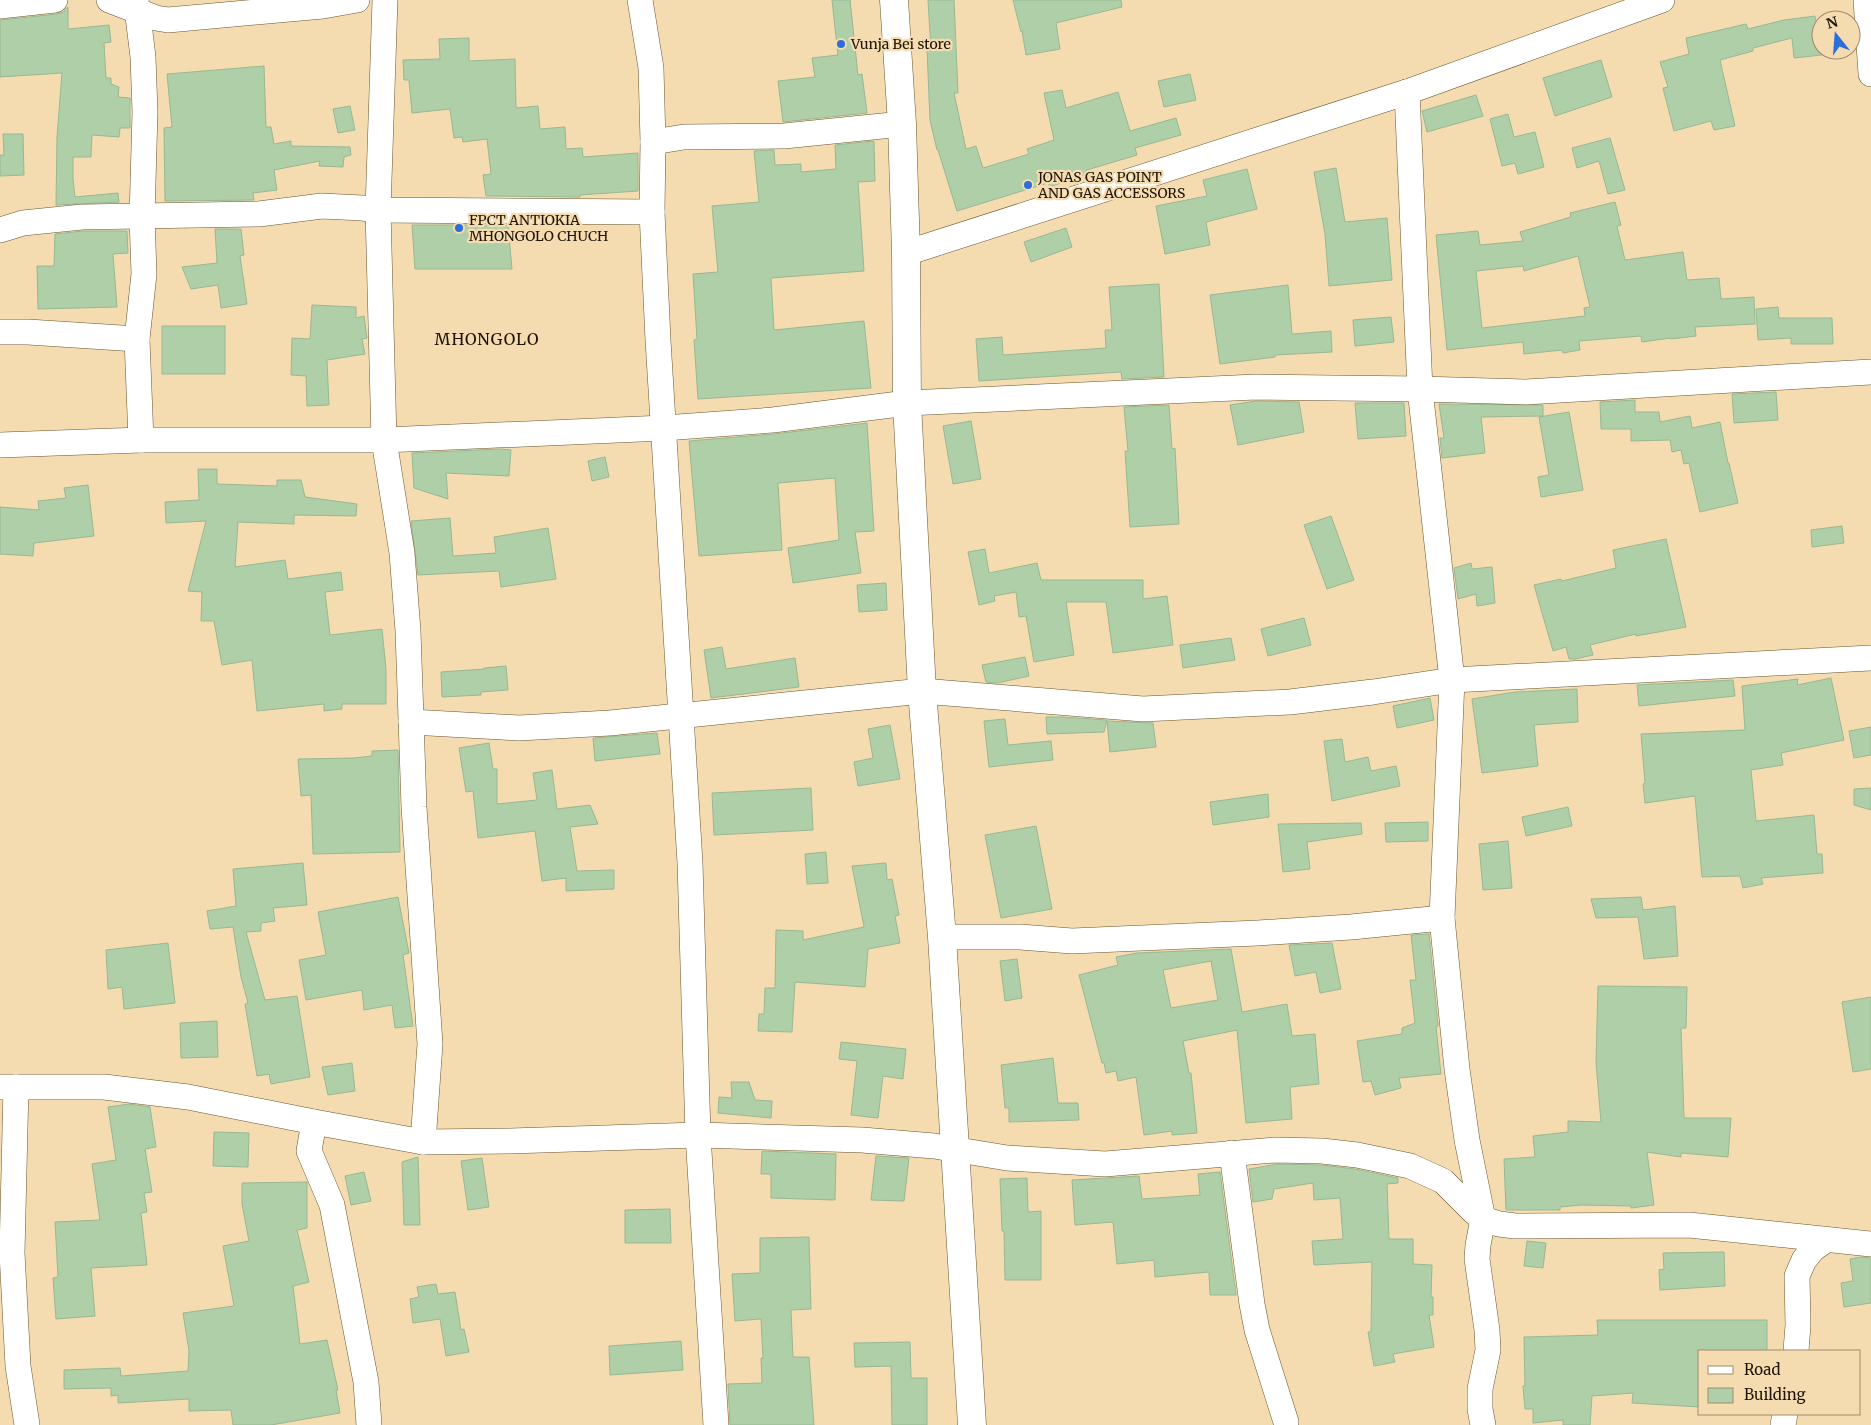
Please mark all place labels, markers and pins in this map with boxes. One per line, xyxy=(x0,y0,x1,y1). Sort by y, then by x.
place label: Vunja Bei store xyxy=(850,35,951,53)
marker: Vunja Bei store xyxy=(835,38,847,50)
place label: JONAS GAS POINT AND GAS ACCESSORS xyxy=(1037,168,1185,202)
marker: JONAS GAS POINT AND GAS ACCESSORS xyxy=(1022,179,1034,191)
place label: FPCT ANTIOKIA MHONGOLO CHUCH xyxy=(469,211,608,245)
marker: FPCT ANTIOKIA MHONGOLO CHUCH xyxy=(453,222,465,234)

